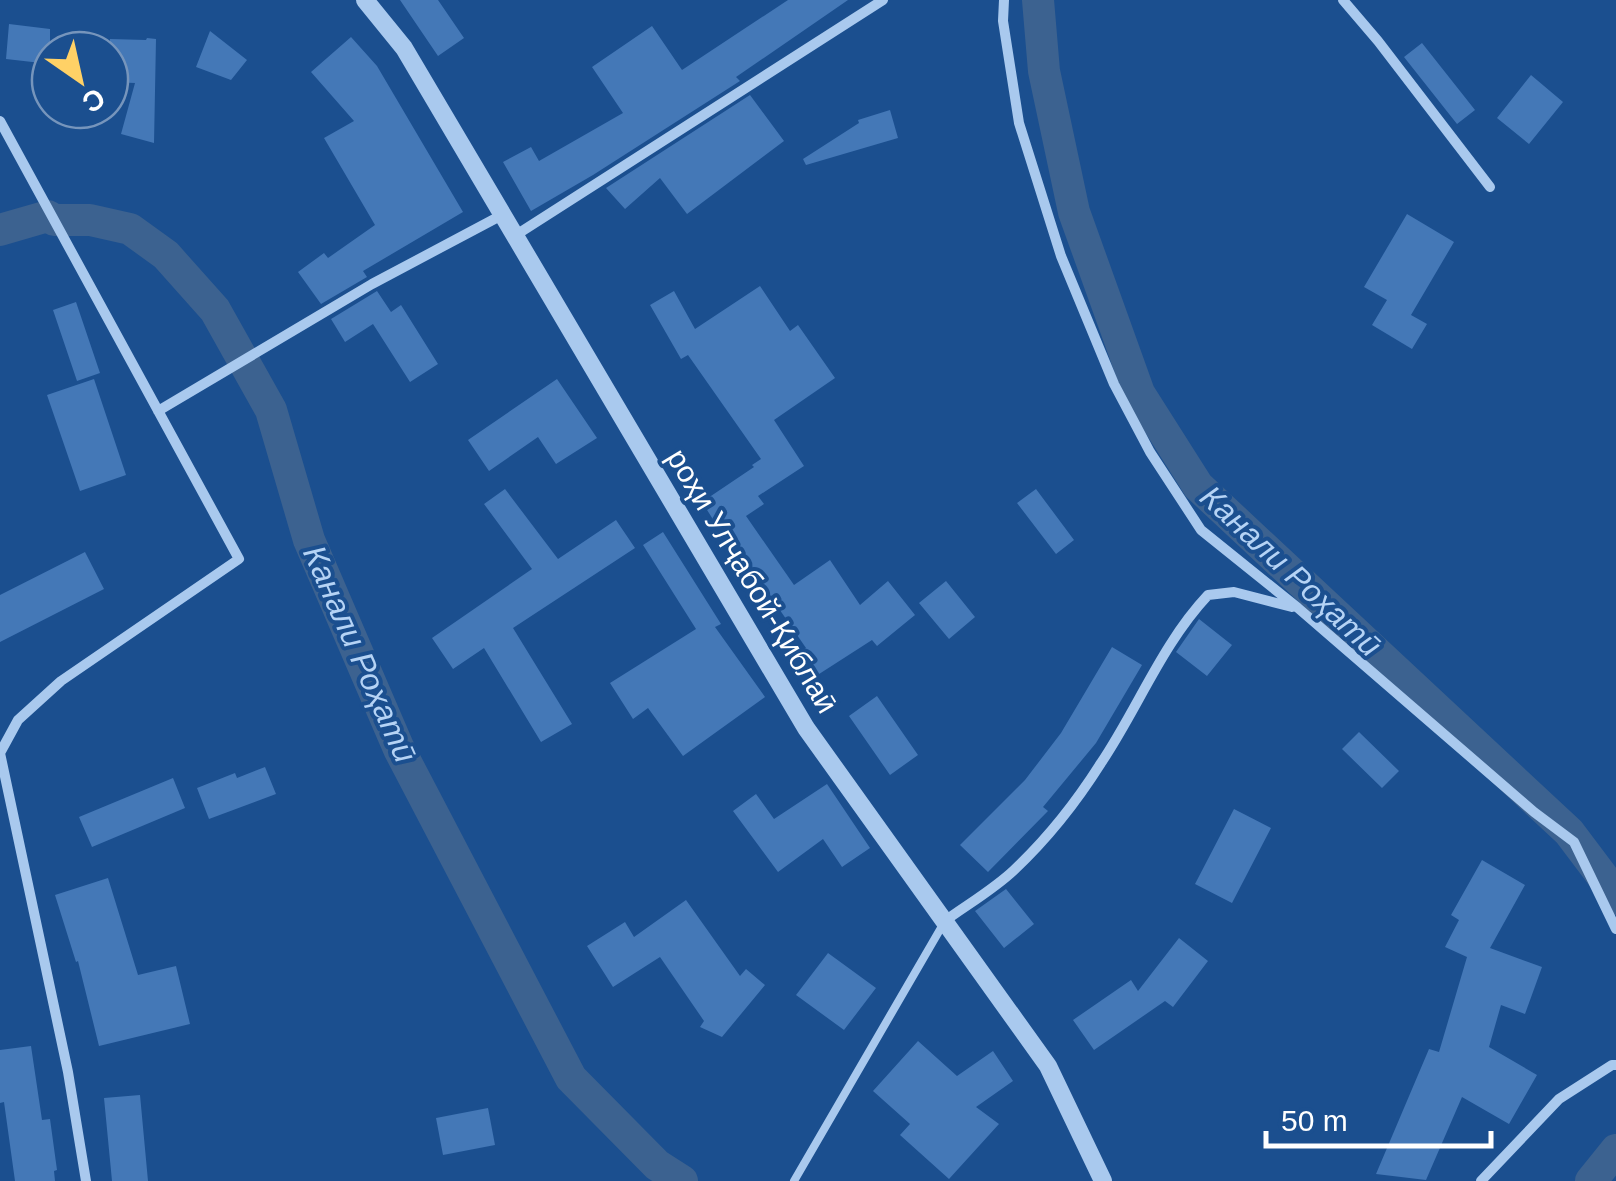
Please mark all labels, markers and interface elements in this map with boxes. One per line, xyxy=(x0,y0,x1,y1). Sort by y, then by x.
north arrow xyxy=(30,30,130,130)
text: С xyxy=(77,82,111,119)
street label: роҳи Улҷабой-Қиблаӣ xyxy=(661,443,844,719)
water label: Канали Роҳатӣ xyxy=(1193,478,1389,664)
water label: Канали Роҳатӣ xyxy=(296,540,424,768)
scale bar xyxy=(1266,1086,1491,1148)
text: 50 m xyxy=(1281,1104,1348,1137)

